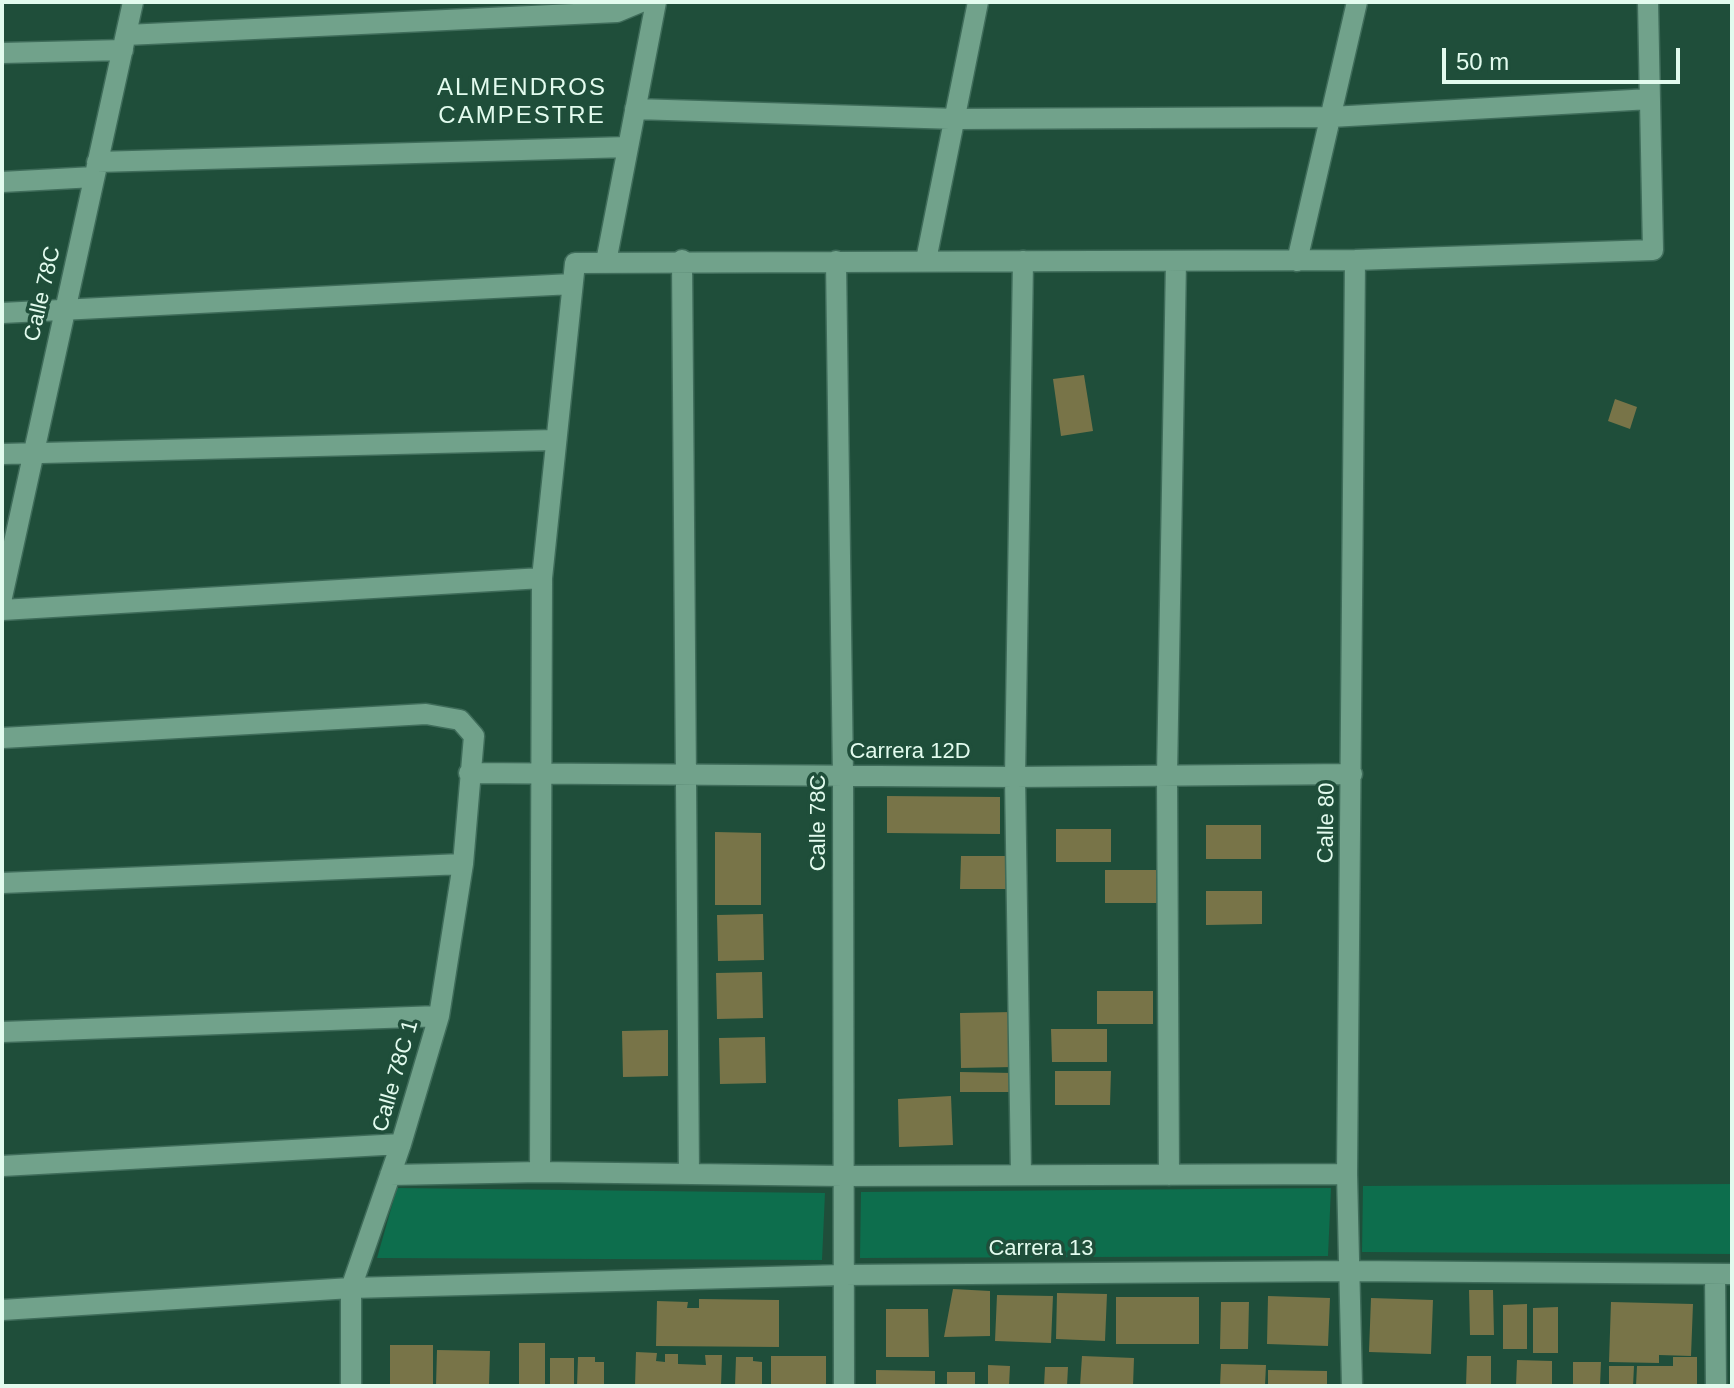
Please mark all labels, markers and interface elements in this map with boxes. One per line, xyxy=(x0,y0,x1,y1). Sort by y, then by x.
scale bar xyxy=(1446,32,1684,82)
text: 50 m xyxy=(1456,48,1509,75)
district label: ALMENDROS CAMPESTRE xyxy=(437,74,607,130)
street label: Calle 78C xyxy=(19,244,67,344)
street label: Carrera 12D xyxy=(849,739,971,765)
street label: Calle 78C xyxy=(806,775,832,871)
street label: Calle 80 xyxy=(1313,782,1341,864)
street label: Calle 78C 1 xyxy=(367,1017,425,1135)
street label: Carrera 13 xyxy=(988,1236,1094,1262)

